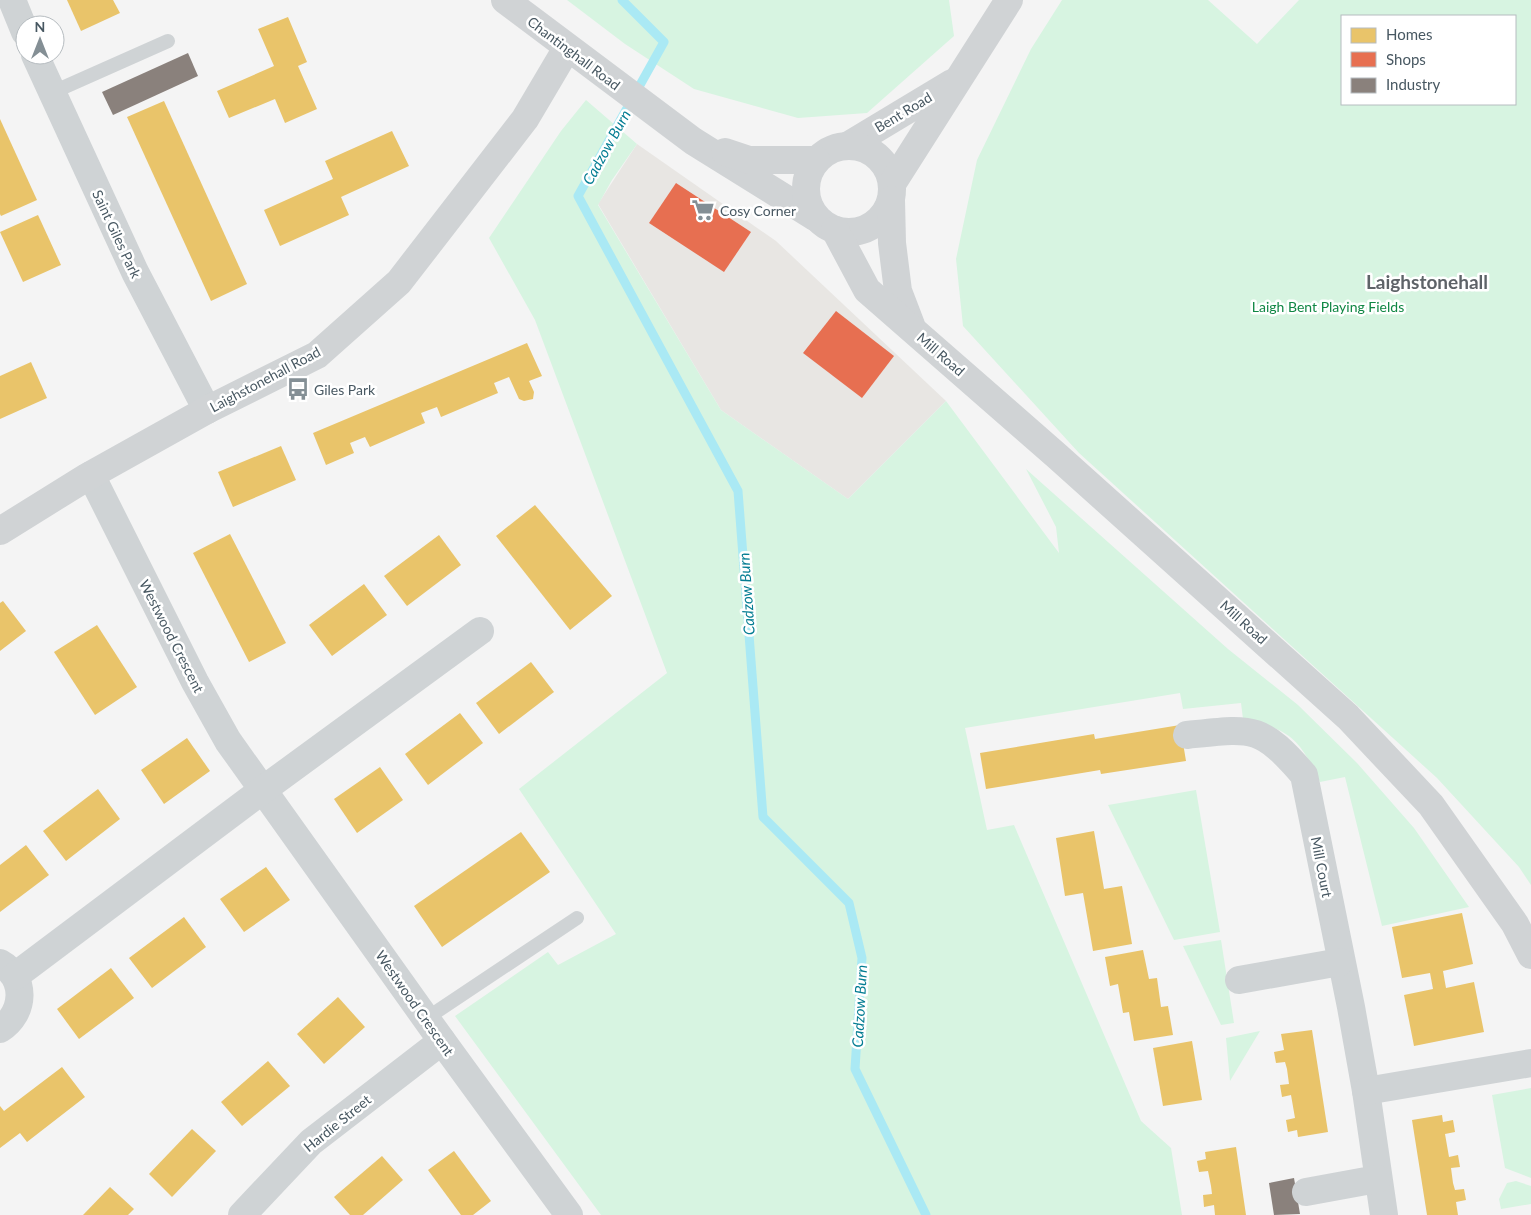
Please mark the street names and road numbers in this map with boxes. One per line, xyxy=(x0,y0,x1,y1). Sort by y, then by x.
street label: Chantinghall Road xyxy=(524,13,624,93)
street label: Bent Road xyxy=(871,88,935,136)
street label: Saint Giles Park xyxy=(89,187,145,282)
street label: Mill Road xyxy=(914,329,968,379)
street label: Laighstonehall Road xyxy=(207,343,323,415)
street label: Westwood Crescent xyxy=(136,577,208,695)
street label: Mill Road xyxy=(1217,596,1271,648)
street label: Mill Court xyxy=(1308,835,1336,899)
street label: Westwood Crescent xyxy=(372,947,458,1059)
street label: Hardie Street xyxy=(300,1091,374,1155)

